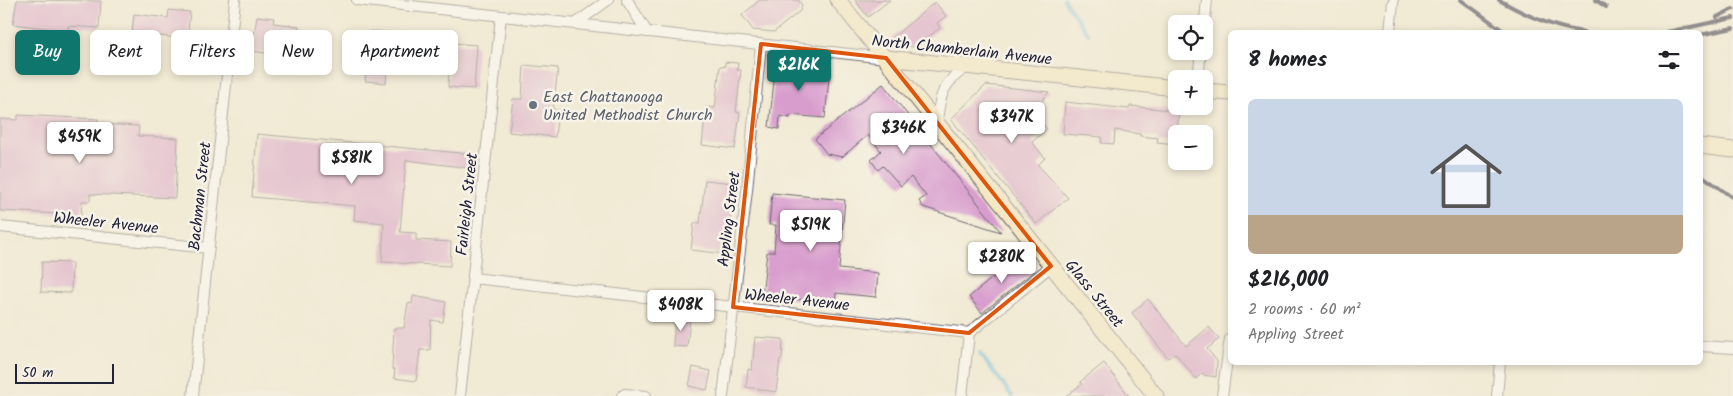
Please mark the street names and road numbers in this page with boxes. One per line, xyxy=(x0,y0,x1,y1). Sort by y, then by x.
street label: North Chamberlain Avenue xyxy=(870,29,1053,72)
street label: Bachman Street xyxy=(182,140,219,252)
street label: Fairleigh Street xyxy=(450,151,485,257)
street label: Appling Street xyxy=(711,169,748,268)
street label: Wheeler Avenue xyxy=(52,206,160,241)
street label: Glass Street xyxy=(1058,254,1130,334)
street label: Wheeler Avenue xyxy=(743,283,851,318)

